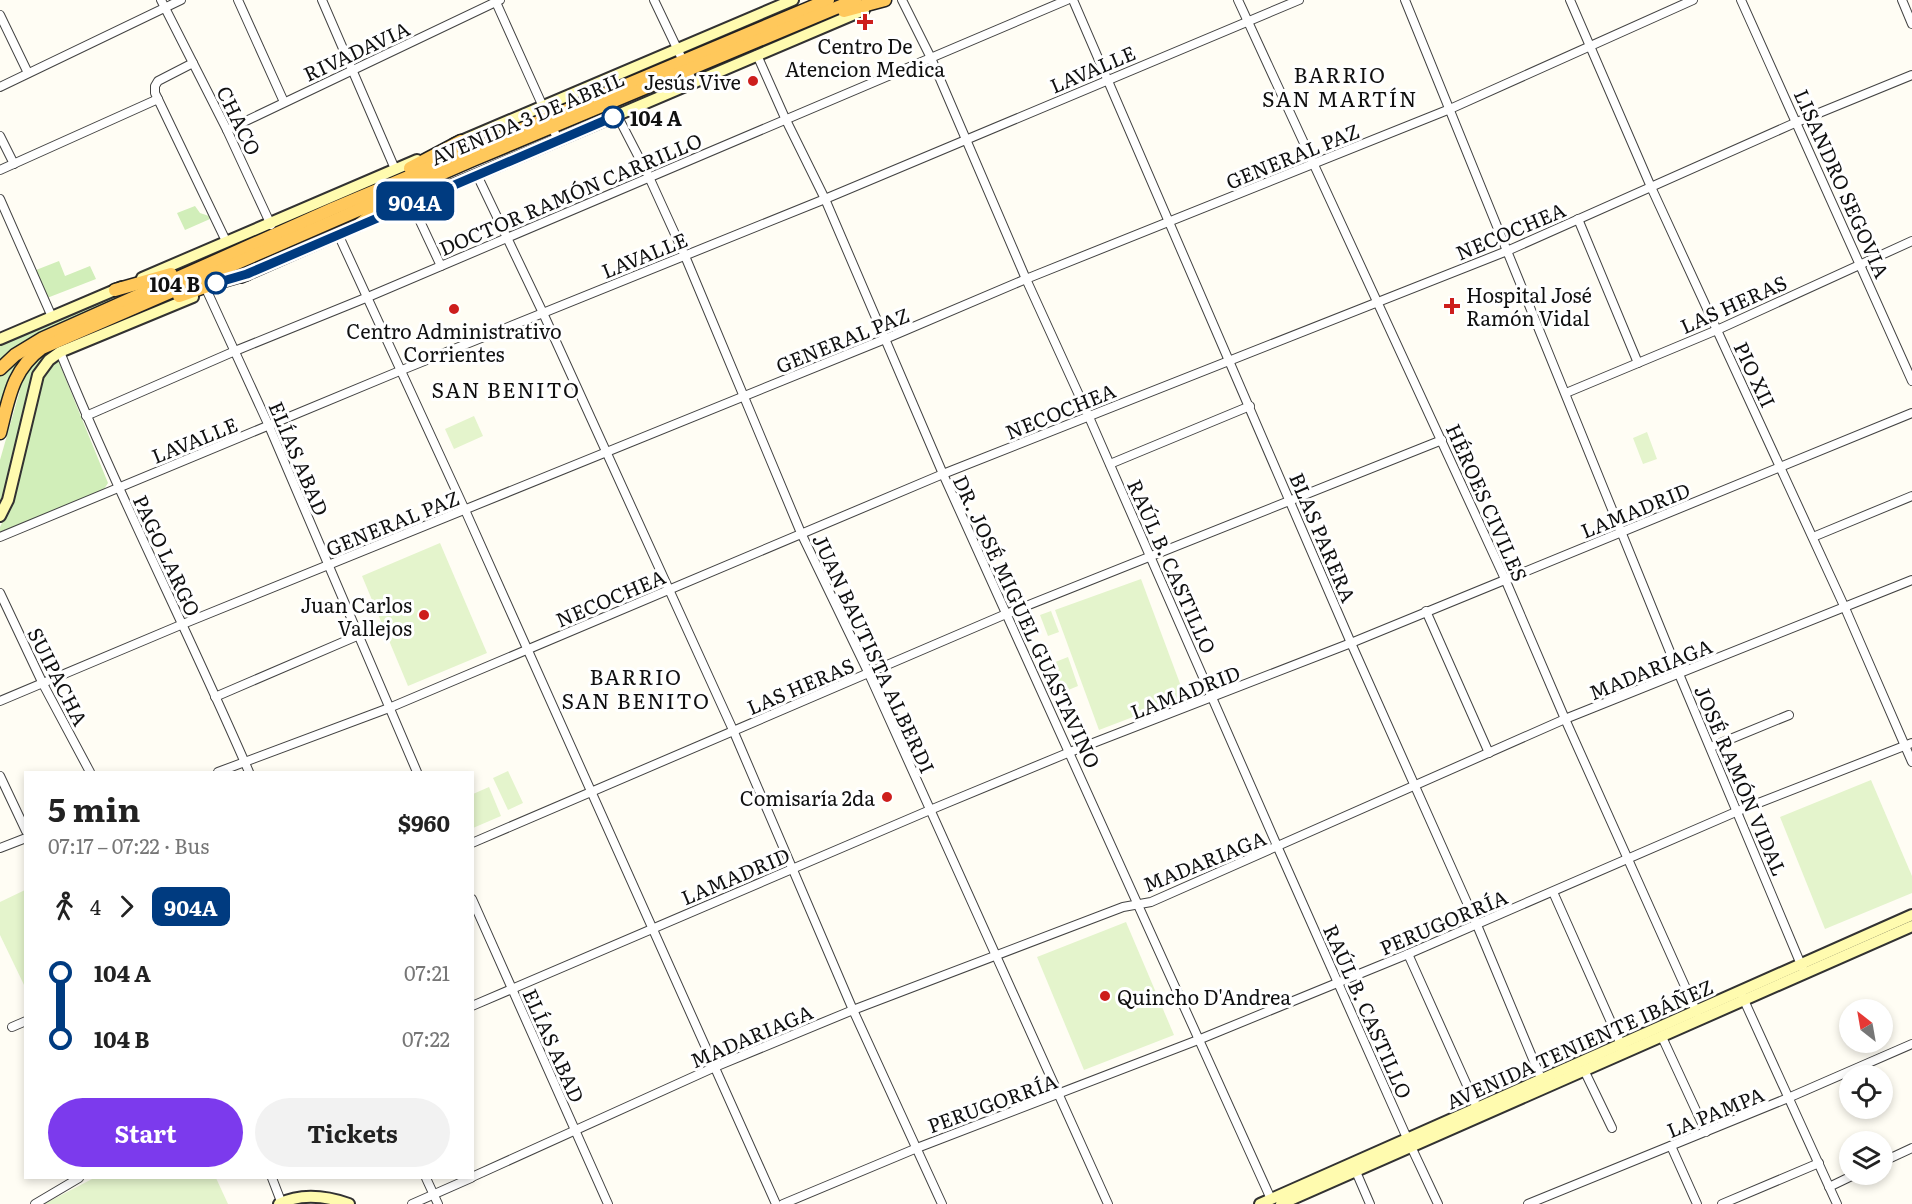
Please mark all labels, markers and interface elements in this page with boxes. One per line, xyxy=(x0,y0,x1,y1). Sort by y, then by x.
street label: RIVADAVIA xyxy=(298,12,414,88)
marker: Centro De Atencion Medica xyxy=(856,13,874,31)
place label: Centro De Atencion Medica xyxy=(785,30,945,83)
street label: LAVALLE xyxy=(1045,37,1139,99)
district label: BARRIO SAN MARTÍN xyxy=(1262,58,1418,113)
street label: AVENIDA 3 DE ABRIL xyxy=(425,63,629,171)
place label: Jesús Vive xyxy=(644,66,741,96)
marker: Jesús Vive xyxy=(746,74,760,88)
street label: CHACO xyxy=(210,80,270,160)
street label: LISANDRO SEGOVIA xyxy=(1788,84,1898,283)
place label: 104 A xyxy=(630,102,682,132)
marker: 104 A xyxy=(602,106,624,128)
street label: GENERAL PAZ xyxy=(1221,115,1363,195)
street label: DOCTOR RAMÓN CARRILLO xyxy=(434,124,706,262)
line badge: 904A xyxy=(373,182,457,220)
text: 904A xyxy=(388,186,442,217)
street label: NECOCHEA xyxy=(1450,193,1570,267)
street label: LAVALLE xyxy=(596,223,692,285)
street label: LAS HERAS xyxy=(1675,266,1791,340)
place label: 104 B xyxy=(150,268,200,298)
marker: 104 B xyxy=(205,272,227,294)
place label: Hospital José Ramón Vidal xyxy=(1466,279,1592,332)
marker: Hospital José Ramón Vidal xyxy=(1443,297,1461,315)
street label: GENERAL PAZ xyxy=(771,299,913,379)
marker: Centro Administrativo Corrientes xyxy=(447,302,461,316)
place label: Centro Administrativo Corrientes xyxy=(346,315,562,368)
street label: PIO XII xyxy=(1728,336,1784,412)
district label: SAN BENITO xyxy=(432,373,580,404)
street label: NECOCHEA xyxy=(1000,374,1120,446)
street label: ELÍAS ABAD xyxy=(262,396,338,520)
street label: LAVALLE xyxy=(146,408,242,470)
street label: HÉROES CIVILES xyxy=(1440,418,1536,586)
street label: BLAS PARERA xyxy=(1283,467,1365,607)
street label: DR. JOSÉ MIGUEL GUASTAVINO xyxy=(947,469,1109,773)
street label: LAMADRID xyxy=(1576,473,1694,545)
street label: RAÚL B. CASTILLO xyxy=(1121,474,1225,658)
street label: GENERAL PAZ xyxy=(321,482,463,562)
street label: PAGO LARGO xyxy=(127,489,209,621)
street label: JUAN BAUTISTA ALBERDI xyxy=(806,528,944,778)
street label: NECOCHEA xyxy=(550,560,670,634)
place label: Juan Carlos Vallejos xyxy=(301,589,412,642)
marker: Juan Carlos Vallejos xyxy=(417,608,431,622)
street label: SUIPACHA xyxy=(21,622,97,731)
street label: MADARIAGA xyxy=(1584,630,1716,706)
street label: LAS HERAS xyxy=(742,649,858,721)
street label: LAMADRID xyxy=(1126,656,1244,726)
district label: BARRIO SAN BENITO xyxy=(562,660,710,715)
street label: JOSÉ RAMÓN VIDAL xyxy=(1688,680,1796,880)
place label: Comisaría 2da xyxy=(740,782,875,812)
text: 5 min xyxy=(48,783,140,832)
marker: Comisaría 2da xyxy=(880,790,894,804)
text: $960 xyxy=(398,806,450,839)
street label: MADARIAGA xyxy=(1138,822,1270,898)
text: 07:17 – 07:22 · Bus xyxy=(48,830,209,860)
street label: LAMADRID xyxy=(676,839,794,911)
street label: PERUGORRÍA xyxy=(1374,880,1512,961)
icon: walk xyxy=(48,890,81,923)
icon: forward xyxy=(110,890,143,923)
text: 4 xyxy=(90,891,101,921)
text: 904A xyxy=(164,891,218,922)
street label: RAÚL B. CASTILLO xyxy=(1317,919,1421,1103)
text: 104 A xyxy=(94,956,151,989)
text: 07:21 xyxy=(404,957,450,987)
street label: AVENIDA TENIENTE IBÁÑEZ xyxy=(1441,970,1717,1116)
place label: Quincho D'Andrea xyxy=(1117,981,1291,1011)
street label: ELÍAS ABAD xyxy=(517,983,593,1107)
marker: Quincho D'Andrea xyxy=(1098,989,1112,1003)
street label: MADARIAGA xyxy=(685,996,817,1074)
north arrow xyxy=(1839,999,1893,1053)
map controls xyxy=(1839,999,1893,1185)
text: 104 B xyxy=(94,1022,150,1055)
text: 07:22 xyxy=(402,1023,450,1053)
street label: PERUGORRÍA xyxy=(923,1064,1061,1139)
button: locate xyxy=(1839,1065,1893,1119)
street label: LA PAMPA xyxy=(1662,1078,1768,1144)
button: Start xyxy=(48,1098,243,1167)
button: Tickets xyxy=(255,1098,450,1167)
button: layers xyxy=(1839,1131,1893,1185)

